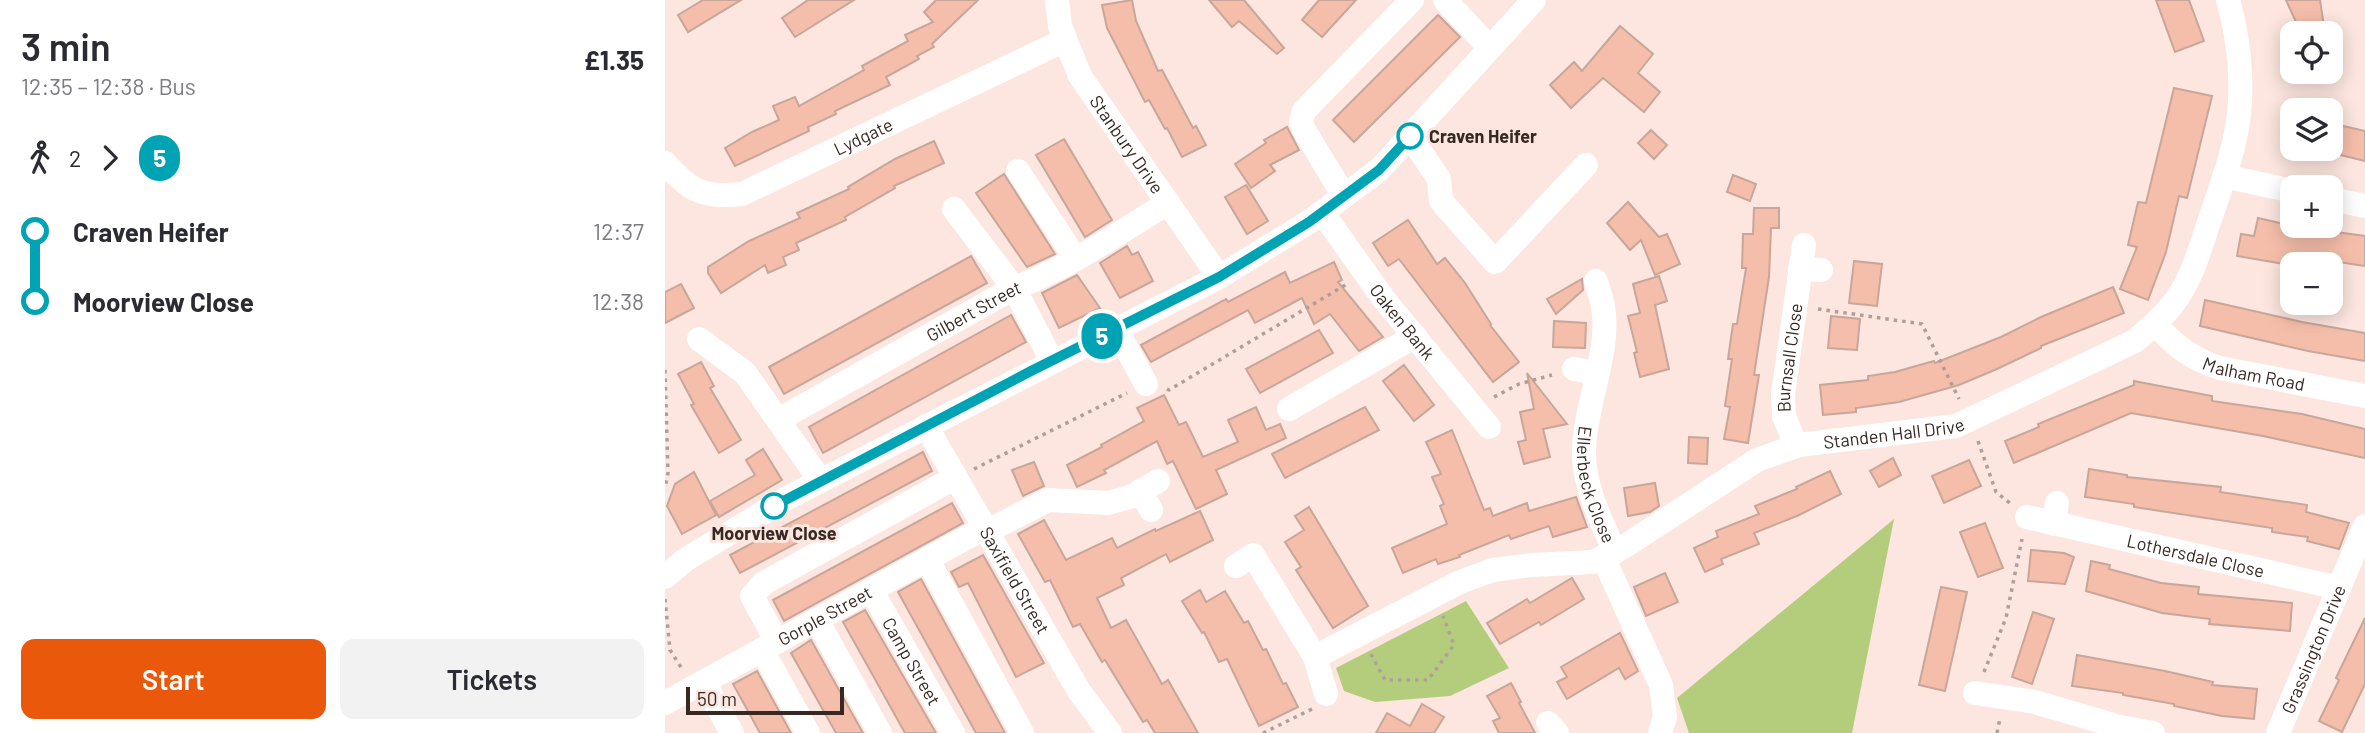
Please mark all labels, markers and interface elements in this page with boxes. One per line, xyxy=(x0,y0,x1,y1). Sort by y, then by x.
map controls xyxy=(2280,21,2343,315)
button: locate xyxy=(2280,21,2343,84)
text: 3 min xyxy=(21,23,111,69)
text: £1.35 xyxy=(584,44,644,75)
text: 12:35 – 12:38 · Bus xyxy=(21,72,196,100)
street label: Stanbury Drive xyxy=(1086,91,1169,198)
button: layers xyxy=(2280,98,2343,161)
street label: Lydgate xyxy=(830,113,896,160)
marker: Craven Heifer xyxy=(1397,123,1423,149)
place label: Craven Heifer xyxy=(1429,125,1537,147)
icon: walk xyxy=(21,139,59,177)
icon: forward xyxy=(91,139,129,177)
text: 5 xyxy=(153,143,166,172)
text: 2 xyxy=(69,144,81,172)
button: + xyxy=(2280,175,2343,238)
text: Craven Heifer xyxy=(73,216,229,247)
text: 12:37 xyxy=(593,217,644,245)
button: − xyxy=(2280,252,2343,315)
street label: Gilbert Street xyxy=(922,276,1024,346)
street label: Oaken Bank xyxy=(1365,279,1440,364)
text: Moorview Close xyxy=(73,286,254,317)
text: 12:38 xyxy=(592,287,644,315)
street label: Burnsall Close xyxy=(1772,302,1807,413)
line badge: 5 xyxy=(1079,313,1125,359)
text: 5 xyxy=(1096,321,1108,350)
street label: Malham Road xyxy=(2200,352,2307,395)
street label: Standen Hall Drive xyxy=(1822,413,1968,453)
street label: Ellerbeck Close xyxy=(1573,425,1620,546)
marker: Moorview Close xyxy=(761,493,787,519)
place label: Moorview Close xyxy=(711,522,837,544)
street label: Saxifield Street xyxy=(975,523,1055,638)
street label: Lothersdale Close xyxy=(2125,529,2267,582)
street label: Gorple Street xyxy=(774,581,875,650)
street label: Grassington Drive xyxy=(2277,582,2350,717)
street label: Camp Street xyxy=(878,613,946,709)
button: Start xyxy=(21,639,326,719)
button: Tickets xyxy=(340,639,644,719)
scale bar xyxy=(686,684,843,716)
text: 50 m xyxy=(697,687,737,710)

